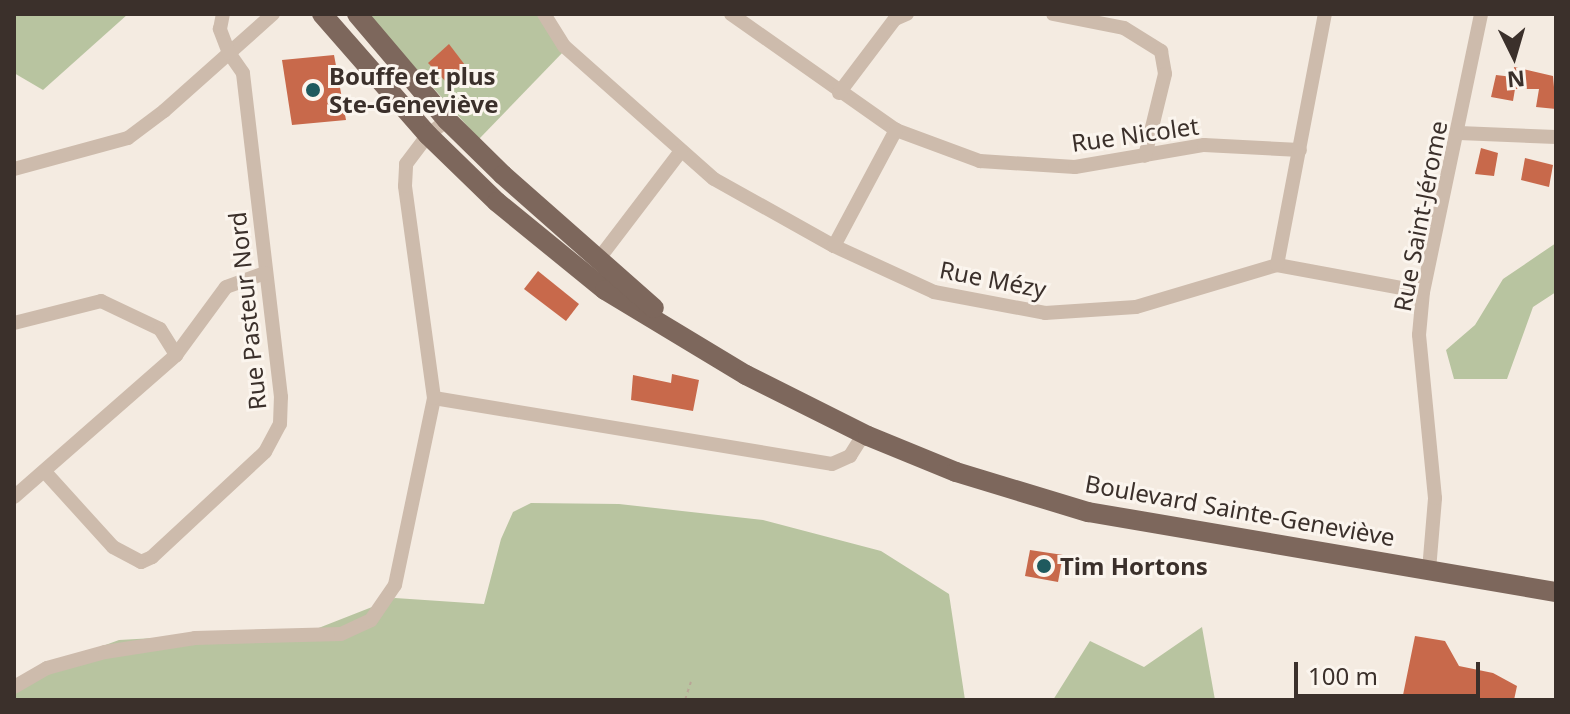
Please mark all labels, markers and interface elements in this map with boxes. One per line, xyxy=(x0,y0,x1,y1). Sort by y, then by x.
north arrow xyxy=(1474,16,1554,96)
place label: Bouffe et plus Ste-Geneviève xyxy=(329,62,499,118)
text: N xyxy=(1506,64,1526,96)
marker: Bouffe et plus Ste-Geneviève xyxy=(304,81,322,99)
street label: Rue Nicolet xyxy=(1069,111,1201,157)
street label: Rue Saint-Jérome xyxy=(1387,118,1453,314)
street label: Rue Pasteur Nord xyxy=(222,210,272,412)
street label: Rue Mézy xyxy=(937,255,1049,303)
street label: Boulevard Sainte-Geneviève xyxy=(1083,469,1397,551)
place label: Tim Hortons xyxy=(1060,552,1208,580)
marker: Tim Hortons xyxy=(1035,557,1053,575)
scale bar xyxy=(1298,646,1484,696)
text: 100 m xyxy=(1308,659,1378,692)

